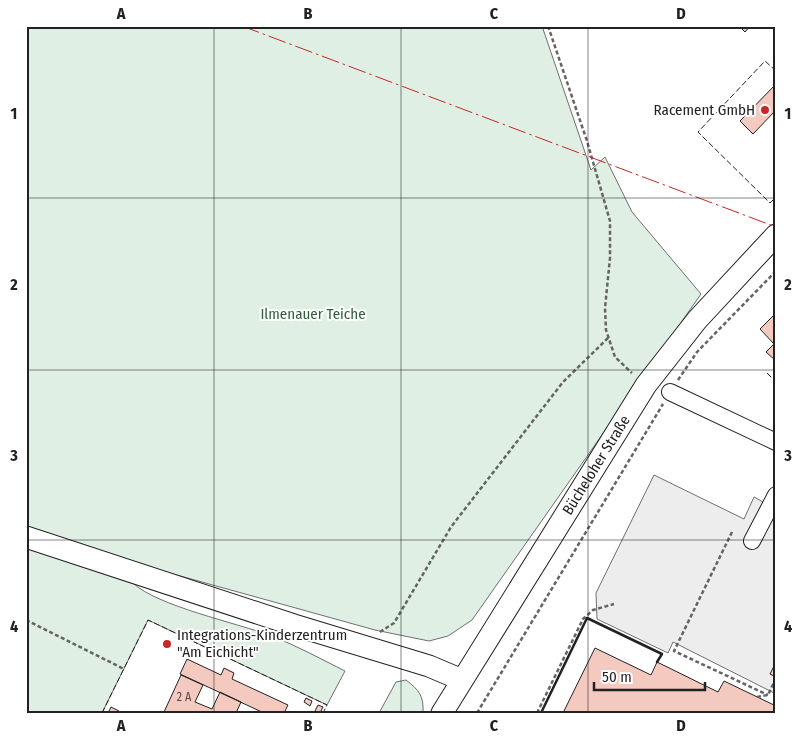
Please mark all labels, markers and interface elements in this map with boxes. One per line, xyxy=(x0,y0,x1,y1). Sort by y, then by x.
text: A xyxy=(116,4,126,23)
text: B xyxy=(304,4,313,23)
text: C xyxy=(490,4,499,23)
text: D xyxy=(676,4,686,23)
place label: Racement GmbH xyxy=(654,101,755,119)
text: 1 xyxy=(11,104,17,123)
marker: Racement GmbH xyxy=(759,104,771,116)
text: 1 xyxy=(785,104,791,123)
text: 2 xyxy=(9,275,18,294)
text: 2 xyxy=(783,275,792,294)
park label: Ilmenauer Teiche xyxy=(260,305,366,323)
street label: Bücheloher Straße xyxy=(559,412,634,518)
text: 3 xyxy=(9,446,18,465)
text: 3 xyxy=(783,446,792,465)
text: 4 xyxy=(10,617,18,636)
text: 4 xyxy=(784,617,792,636)
place label: Integrations-Kinderzentrum "Am Eichicht" xyxy=(177,626,347,661)
marker: Integrations-Kinderzentrum "Am Eichicht" xyxy=(161,638,173,650)
scale bar xyxy=(594,659,706,691)
text: 50 m xyxy=(602,668,632,686)
house number: 2 A xyxy=(177,690,192,704)
text: A xyxy=(116,716,126,735)
text: B xyxy=(304,716,313,735)
text: C xyxy=(490,716,499,735)
text: D xyxy=(676,716,686,735)

